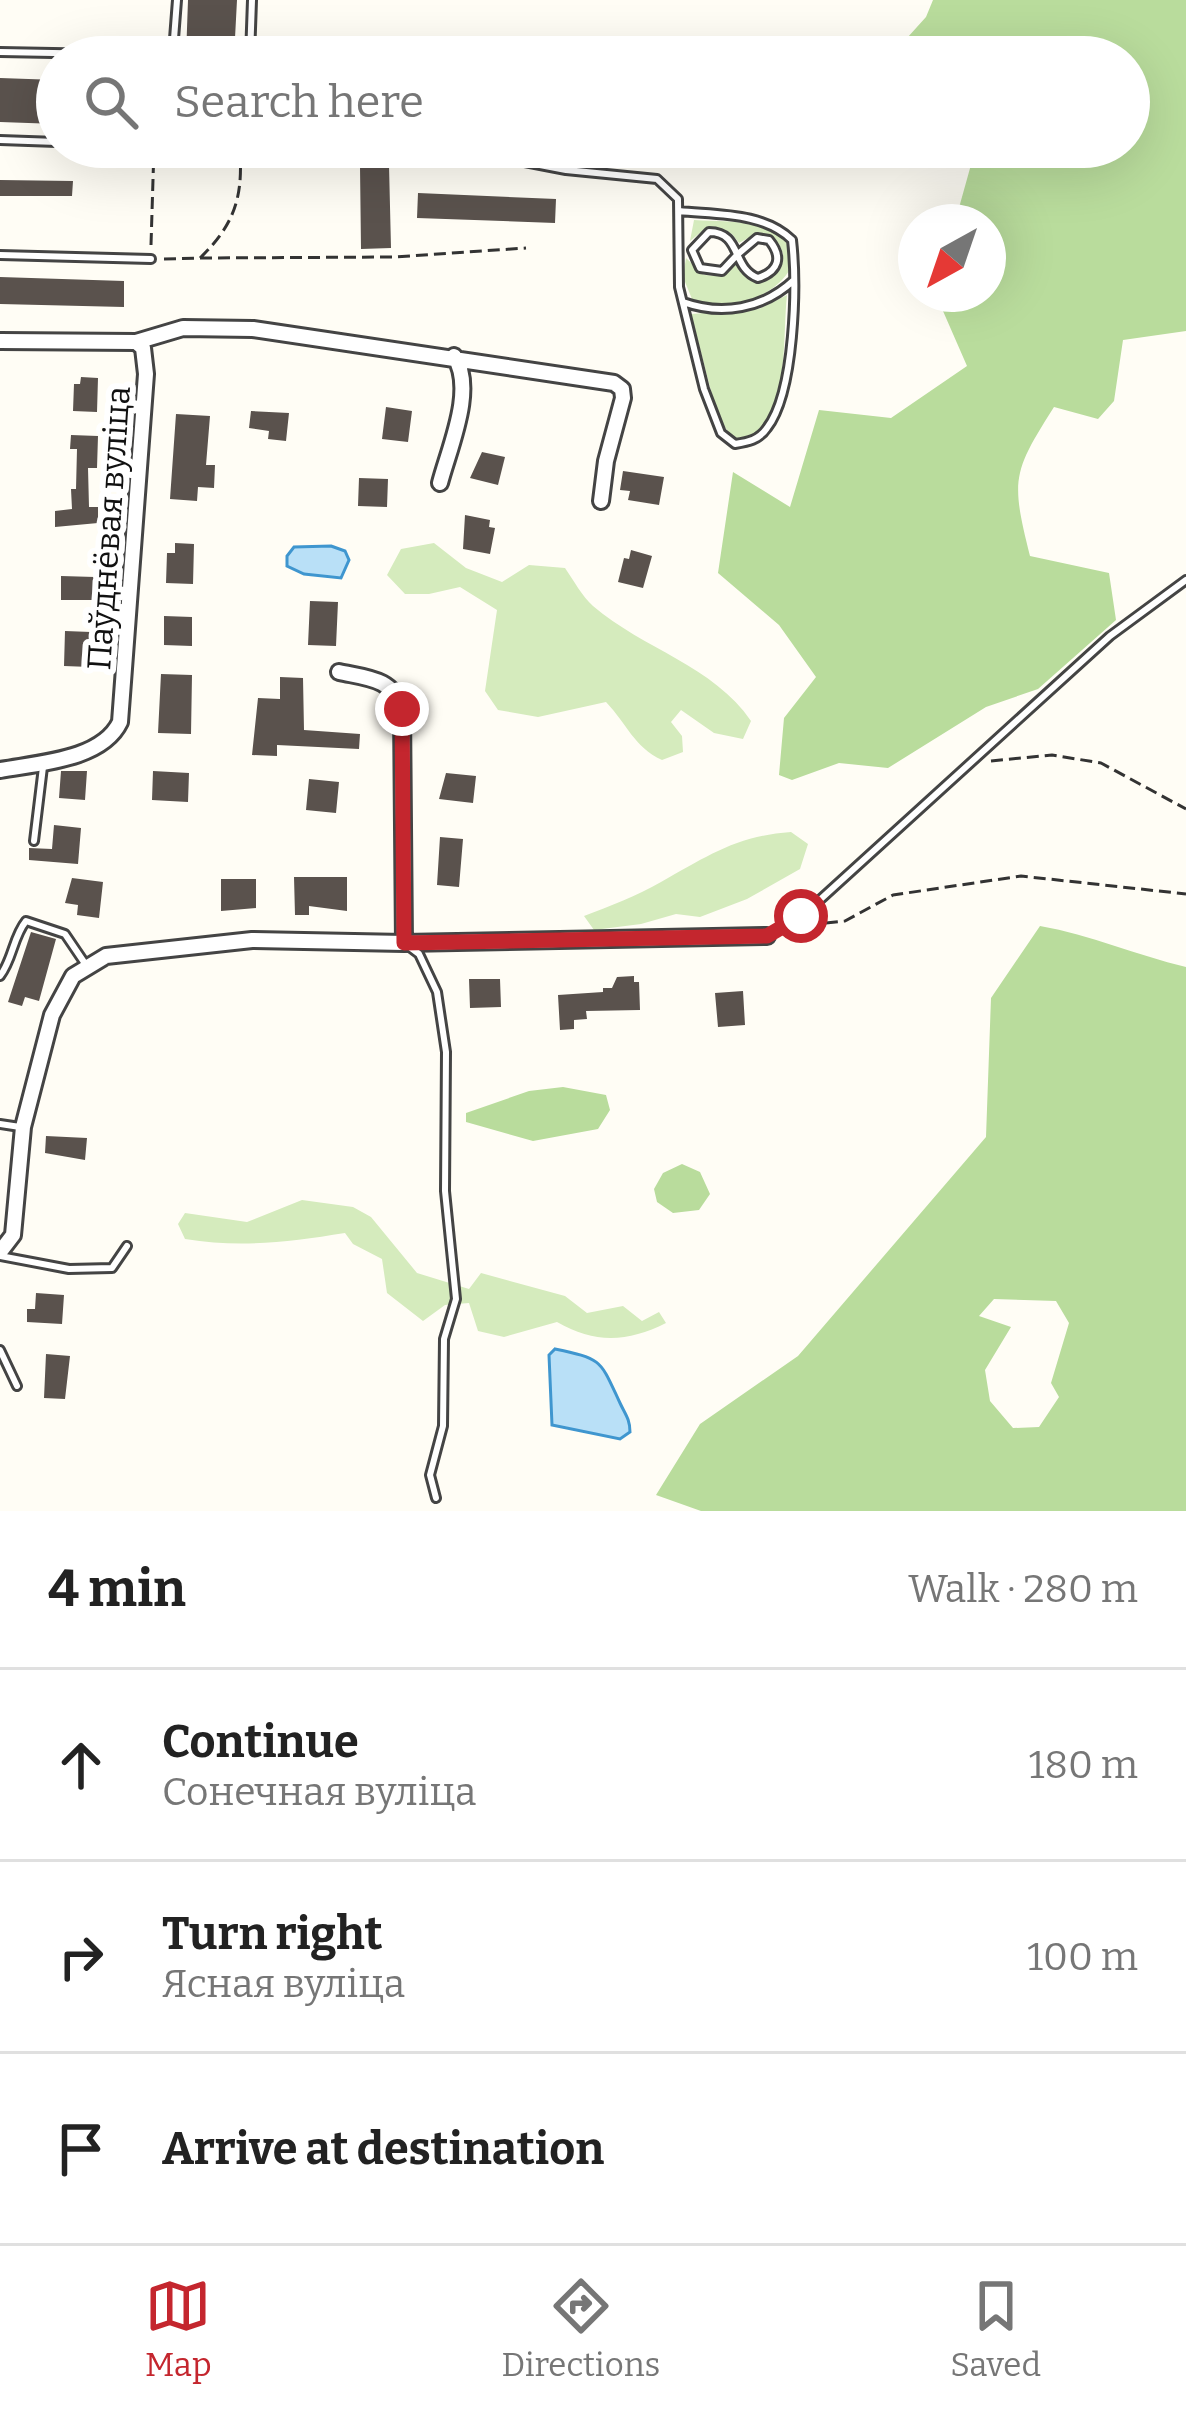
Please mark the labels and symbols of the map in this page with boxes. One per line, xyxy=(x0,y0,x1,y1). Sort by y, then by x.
north arrow xyxy=(898,204,1006,312)
street label: Паўднёвая вуліца xyxy=(79,385,139,671)
route end xyxy=(375,682,429,736)
route start xyxy=(774,889,828,943)

